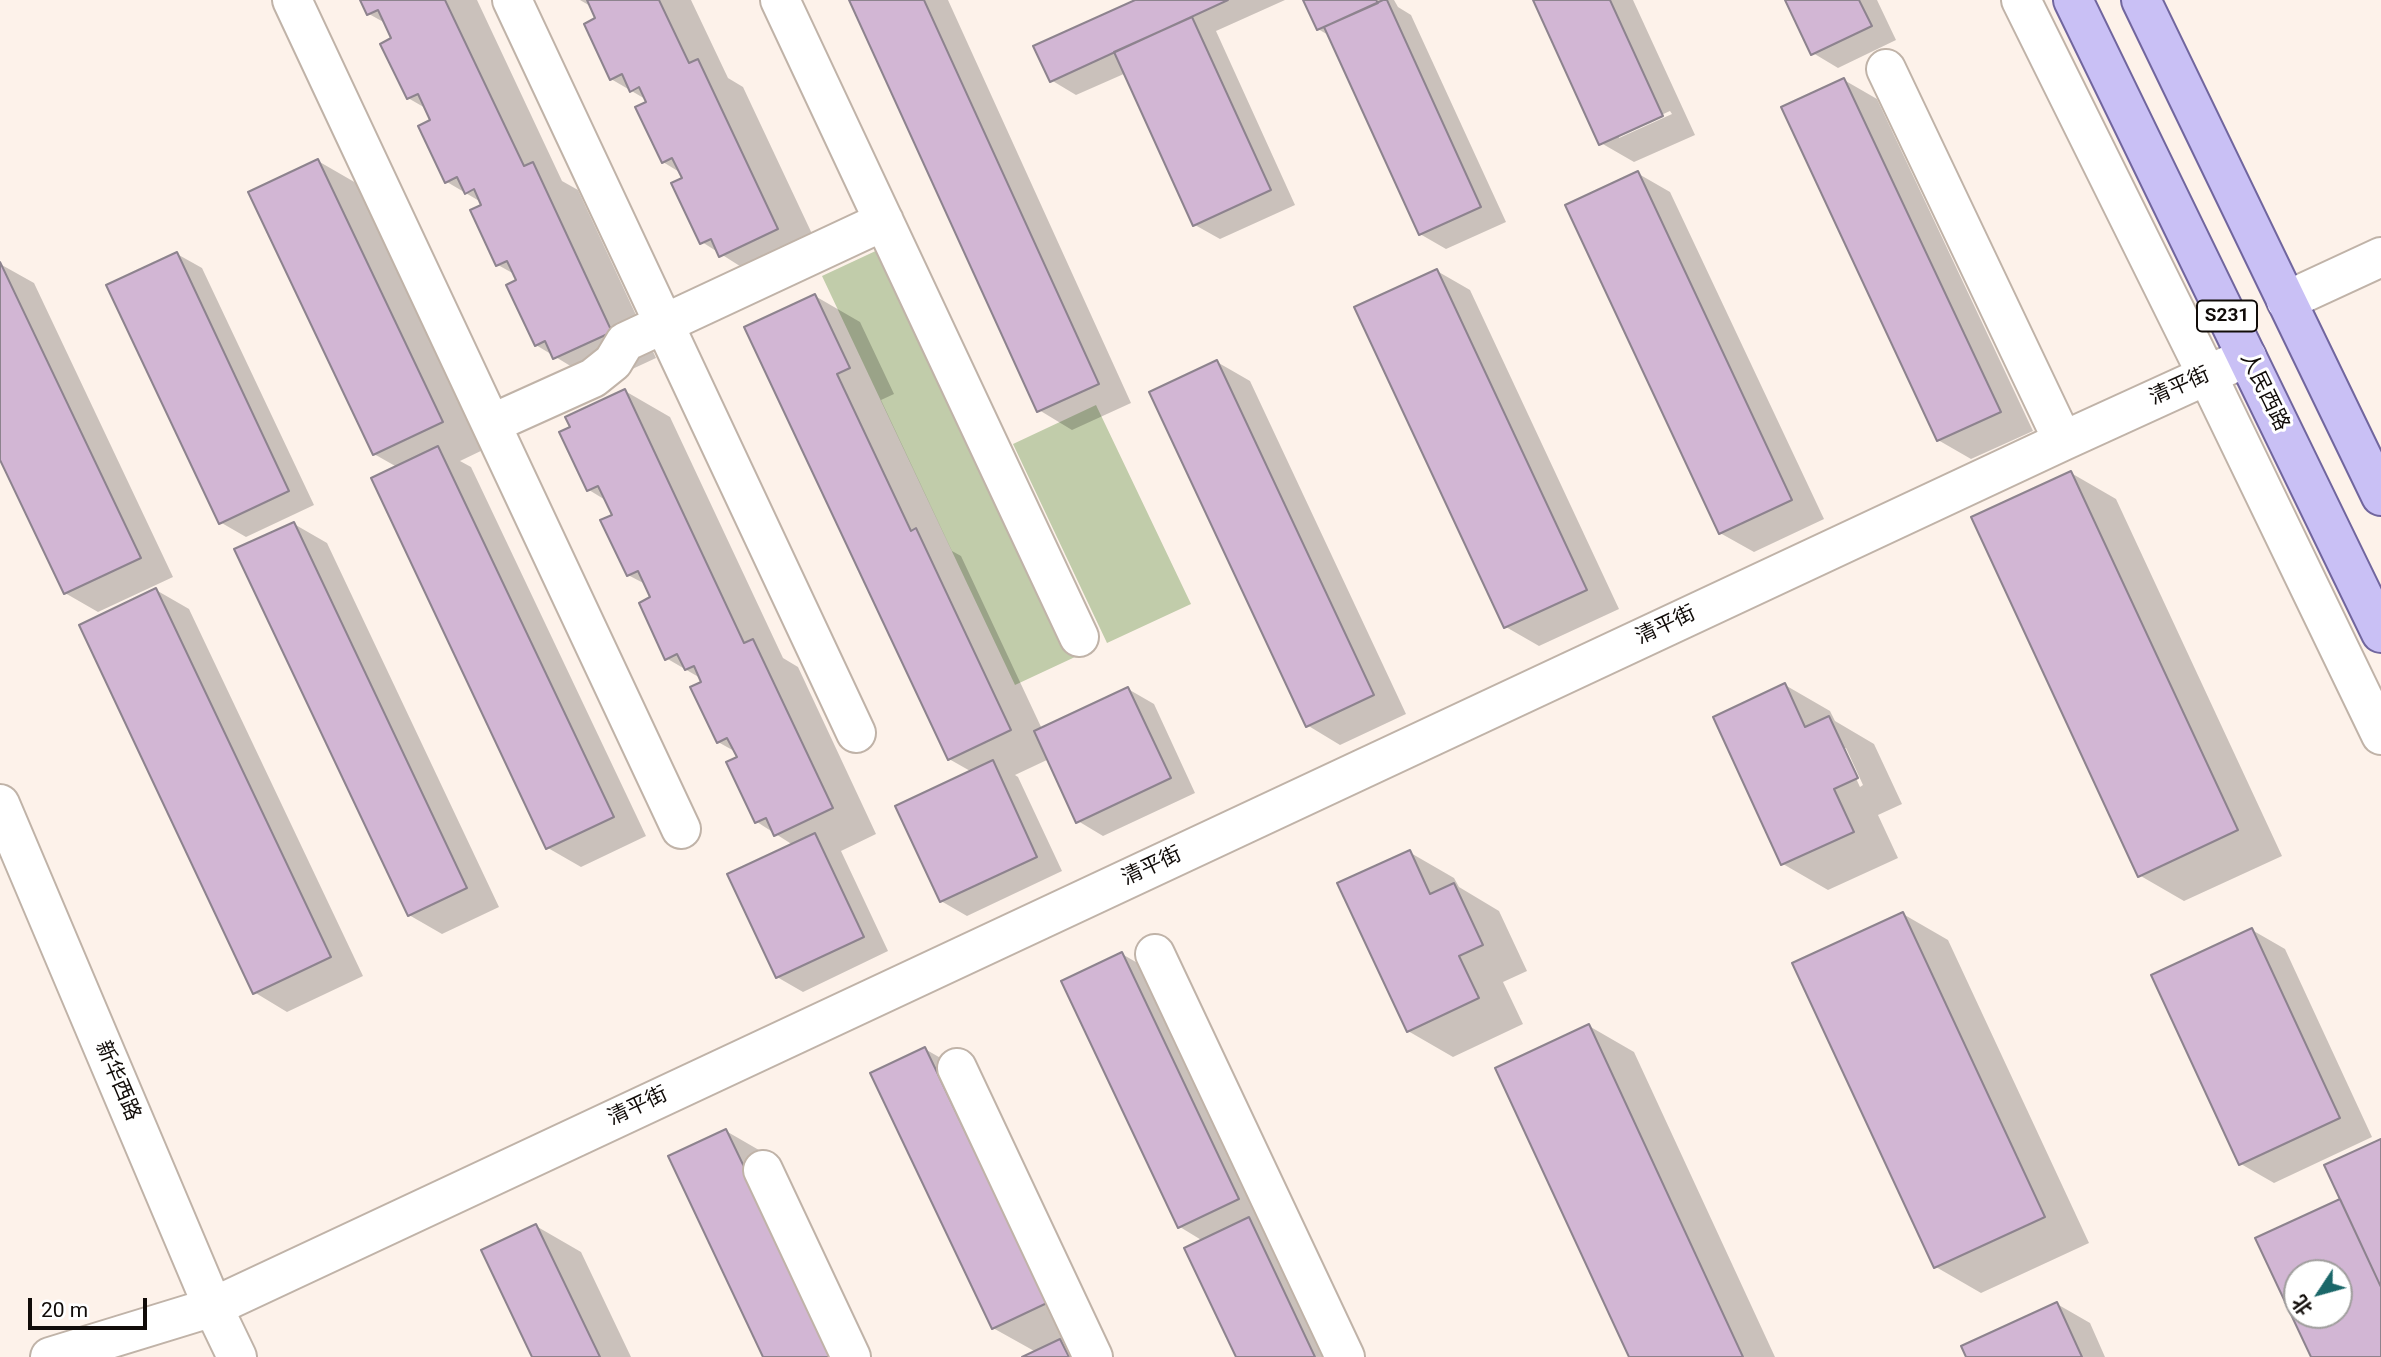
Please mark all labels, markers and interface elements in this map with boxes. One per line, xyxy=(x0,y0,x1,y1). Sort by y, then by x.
road number: S231 xyxy=(2197,300,2257,332)
street label: 人民西路 xyxy=(2234,349,2294,435)
street label: 清平街 xyxy=(2146,363,2214,411)
street label: 清平街 xyxy=(1632,601,1700,651)
street label: 清平街 xyxy=(1118,842,1186,892)
street label: 新华西路 xyxy=(89,1037,145,1125)
street label: 清平街 xyxy=(604,1082,672,1132)
north arrow xyxy=(2283,1259,2353,1329)
scale bar xyxy=(32,1284,150,1328)
text: 北 xyxy=(2287,1291,2317,1320)
text: 20 m xyxy=(41,1298,88,1322)

